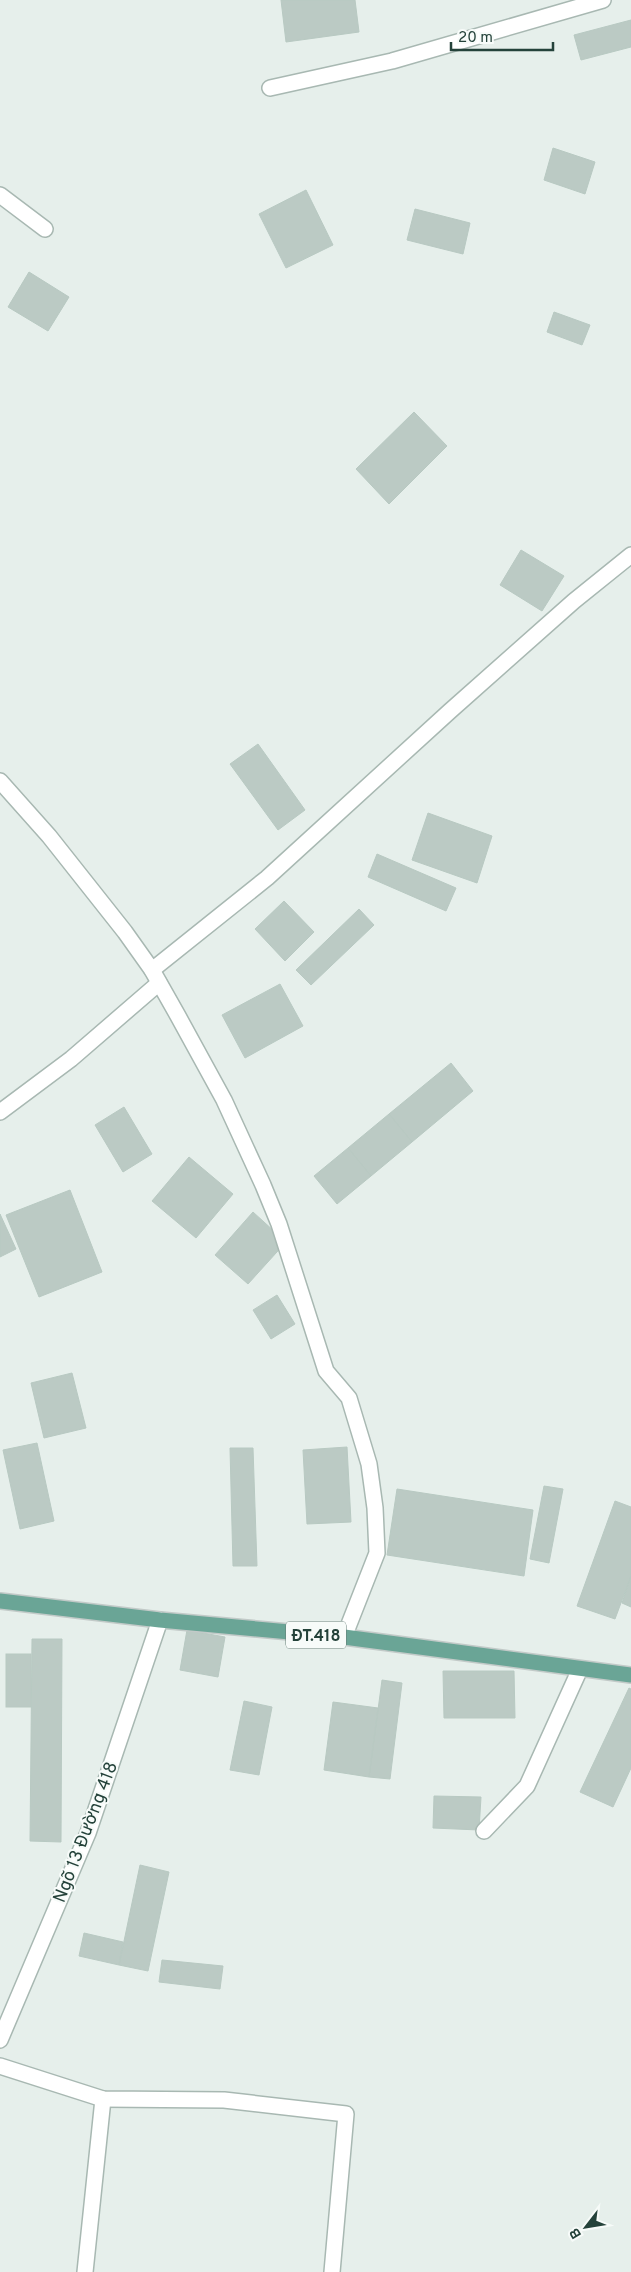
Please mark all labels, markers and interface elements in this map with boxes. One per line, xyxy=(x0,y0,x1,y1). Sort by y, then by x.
scale bar xyxy=(451,20,554,52)
text: 20 m xyxy=(458,29,493,48)
road number: ĐT.418 xyxy=(286,1622,346,1648)
street label: Ngõ 13 Đường 418 xyxy=(49,1759,124,1906)
north arrow xyxy=(561,2202,611,2252)
text: B xyxy=(566,2224,586,2241)

